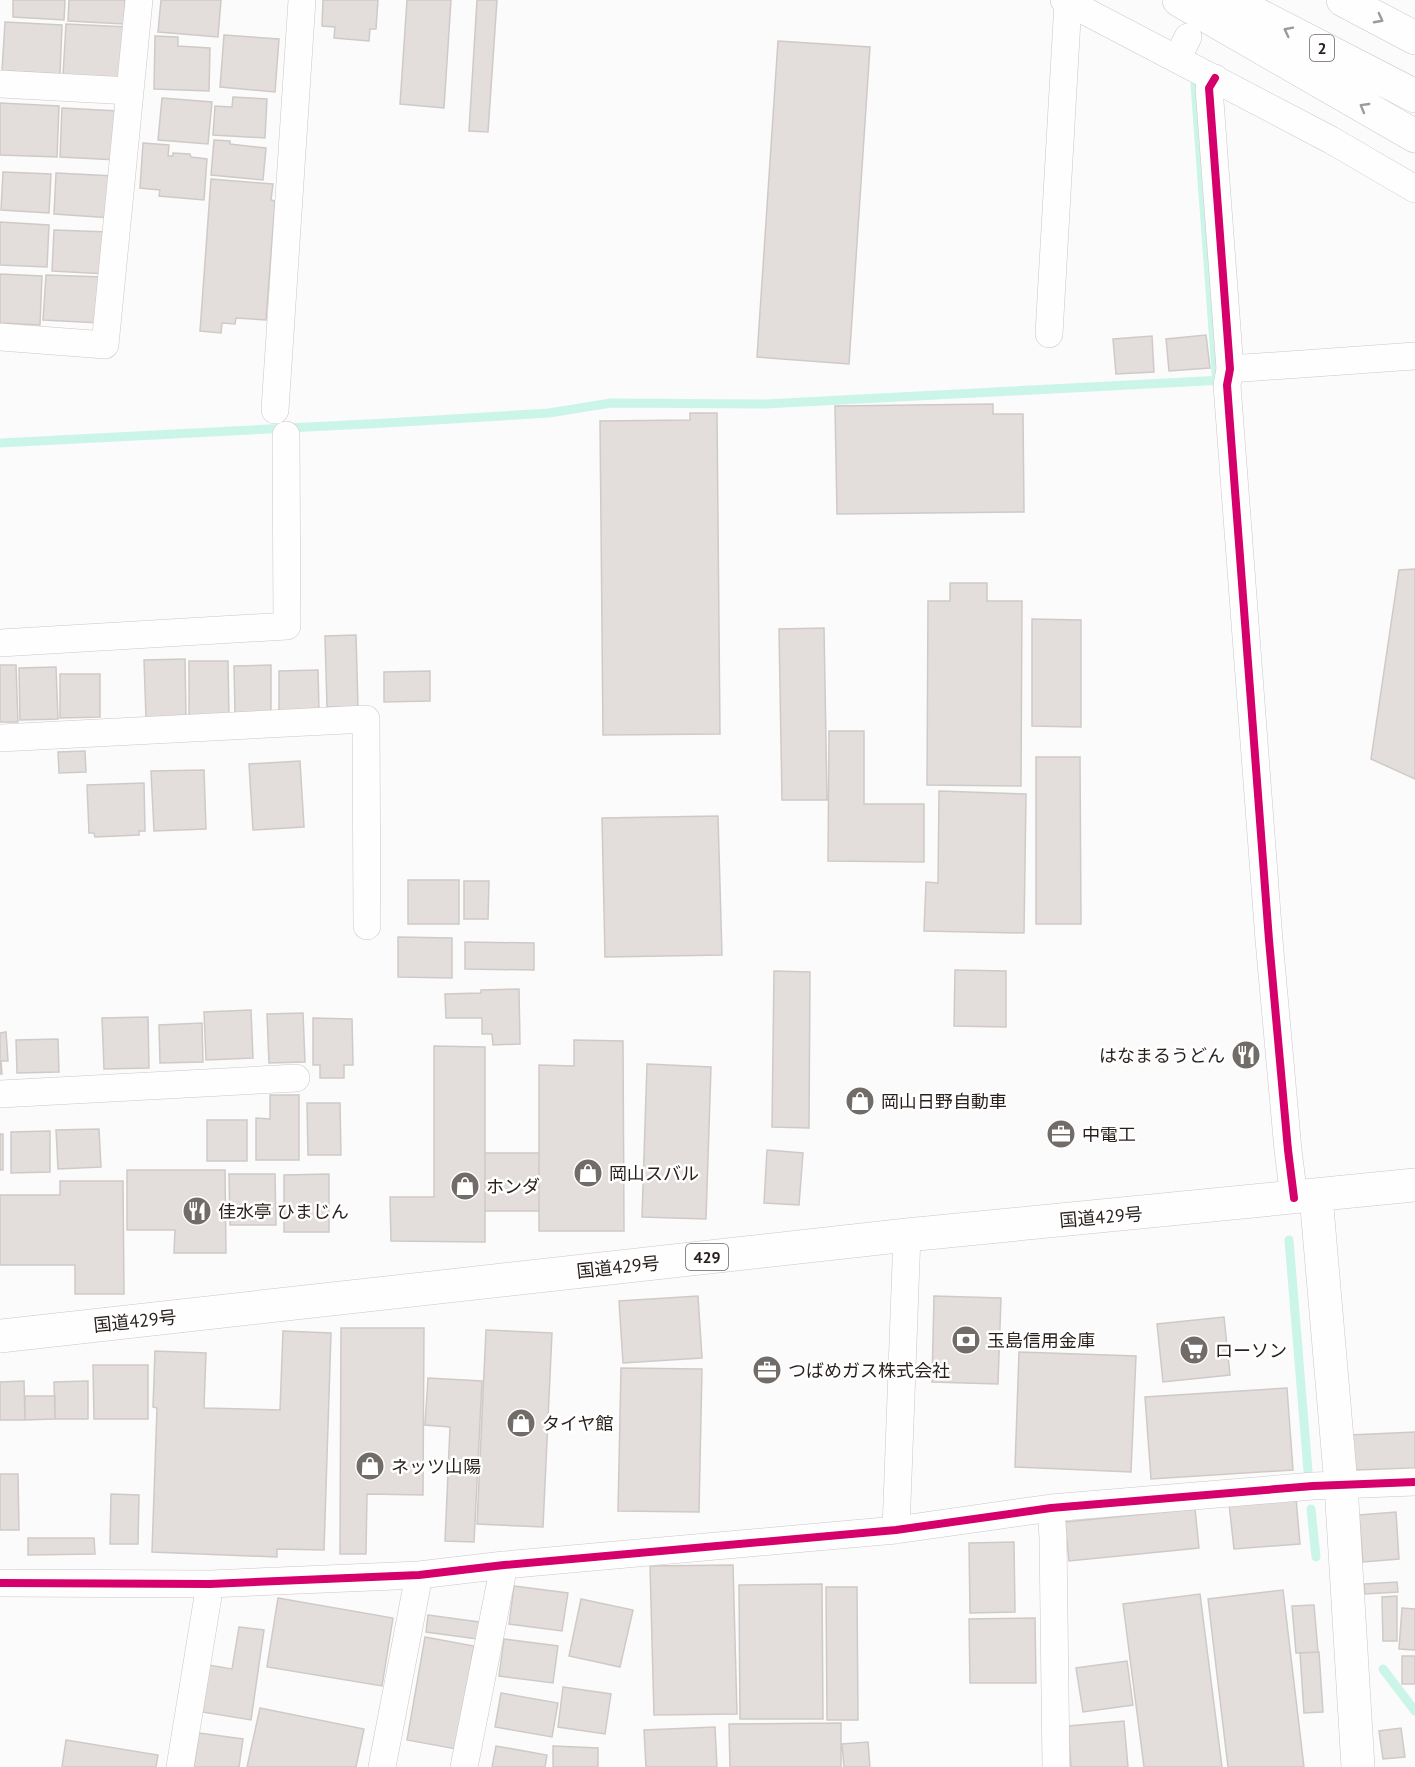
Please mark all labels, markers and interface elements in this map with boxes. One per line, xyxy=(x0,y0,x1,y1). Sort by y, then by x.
one-way arrow xyxy=(1373,12,1383,23)
one-way arrow xyxy=(1284,27,1295,38)
road number: 2 xyxy=(1310,35,1334,61)
one-way arrow xyxy=(1360,102,1370,114)
restaurant icon: はなまるうどん xyxy=(1230,1039,1262,1071)
place label: はなまるうどん xyxy=(1099,1044,1225,1067)
shop icon: 岡山日野自動車 xyxy=(844,1085,876,1117)
place label: 岡山日野自動車 xyxy=(881,1090,1007,1113)
office icon: 中電工 xyxy=(1045,1118,1077,1150)
place label: 中電工 xyxy=(1082,1123,1136,1146)
shop icon: 岡山スバル xyxy=(572,1157,604,1189)
place label: 岡山スバル xyxy=(609,1162,699,1185)
shop icon: ホンダ xyxy=(449,1170,481,1202)
place label: ホンダ xyxy=(486,1175,540,1198)
restaurant icon: 佳水亭 ひまじん xyxy=(181,1195,213,1227)
place label: 佳水亭 ひまじん xyxy=(218,1200,349,1223)
street label: 国道429号 xyxy=(1058,1202,1144,1232)
road number: 429 xyxy=(686,1244,728,1270)
street label: 国道429号 xyxy=(575,1251,661,1283)
street label: 国道429号 xyxy=(92,1305,178,1337)
bank icon: 玉島信用金庫 xyxy=(950,1324,982,1356)
place label: 玉島信用金庫 xyxy=(987,1329,1095,1352)
supermarket icon: ローソン xyxy=(1178,1334,1210,1366)
place label: ローソン xyxy=(1215,1339,1287,1362)
office icon: つばめガス株式会社 xyxy=(751,1354,783,1386)
place label: つばめガス株式会社 xyxy=(788,1359,950,1382)
shop icon: タイヤ館 xyxy=(505,1407,537,1439)
place label: タイヤ館 xyxy=(542,1412,613,1435)
shop icon: ネッツ山陽 xyxy=(354,1450,386,1482)
place label: ネッツ山陽 xyxy=(391,1455,481,1478)

